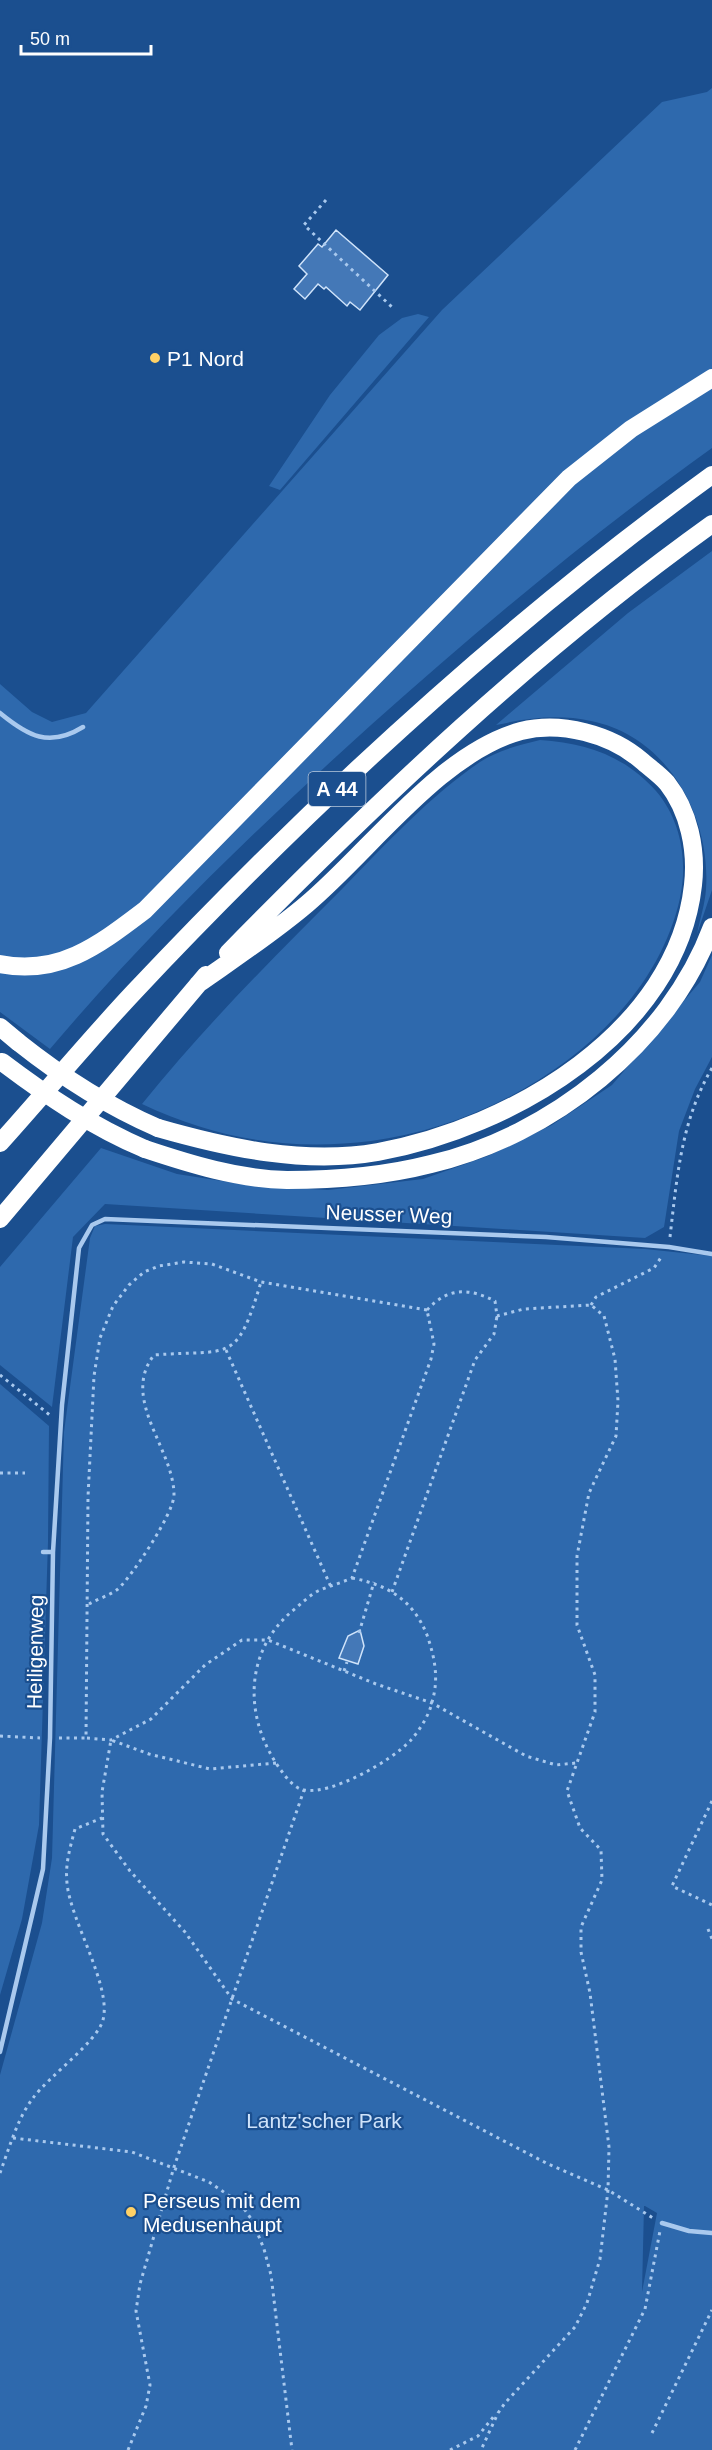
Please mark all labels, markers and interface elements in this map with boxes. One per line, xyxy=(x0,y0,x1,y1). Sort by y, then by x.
scale bar xyxy=(21,18,152,56)
text: 50 m xyxy=(30,29,70,49)
place label: P1 Nord xyxy=(167,347,244,370)
marker: P1 Nord xyxy=(148,351,162,365)
road number: A 44 xyxy=(308,772,366,806)
street label: Neusser Weg xyxy=(325,1200,453,1228)
street label: Heiligenweg xyxy=(23,1595,47,1709)
park label: Lantz'scher Park xyxy=(246,2109,402,2132)
place label: Perseus mit dem Medusenhaupt xyxy=(143,2189,301,2236)
marker: Perseus mit dem Medusenhaupt xyxy=(124,2205,138,2219)

